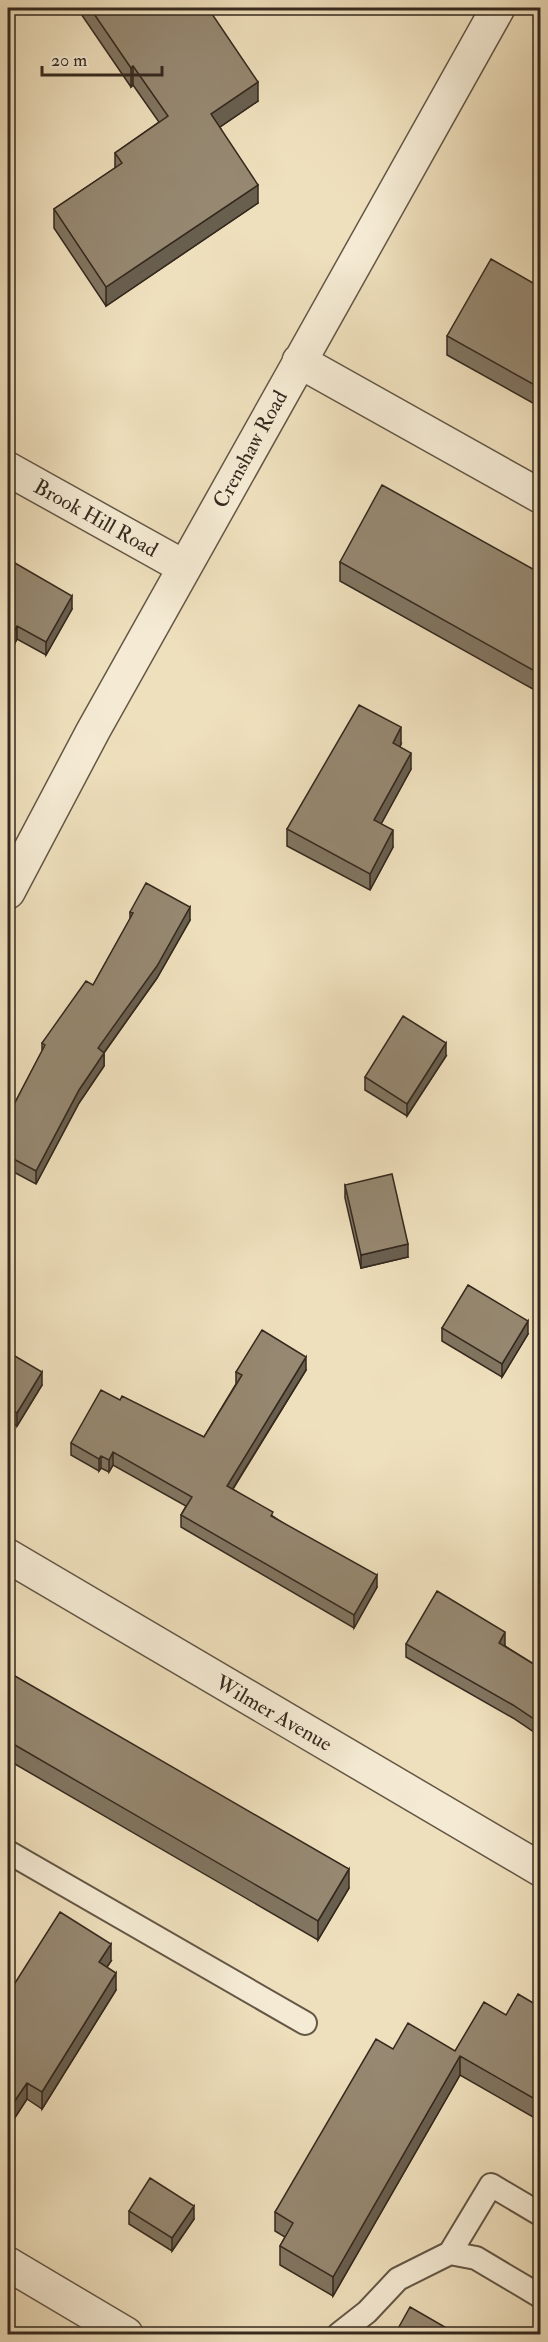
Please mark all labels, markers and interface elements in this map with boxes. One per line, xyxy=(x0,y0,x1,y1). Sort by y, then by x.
scale bar xyxy=(42,39,162,77)
text: 20 m xyxy=(51,49,87,72)
street label: Crenshaw Road xyxy=(207,385,294,513)
street label: Brook Hill Road xyxy=(29,473,163,564)
street label: Wilmer Avenue xyxy=(210,1669,337,1758)

